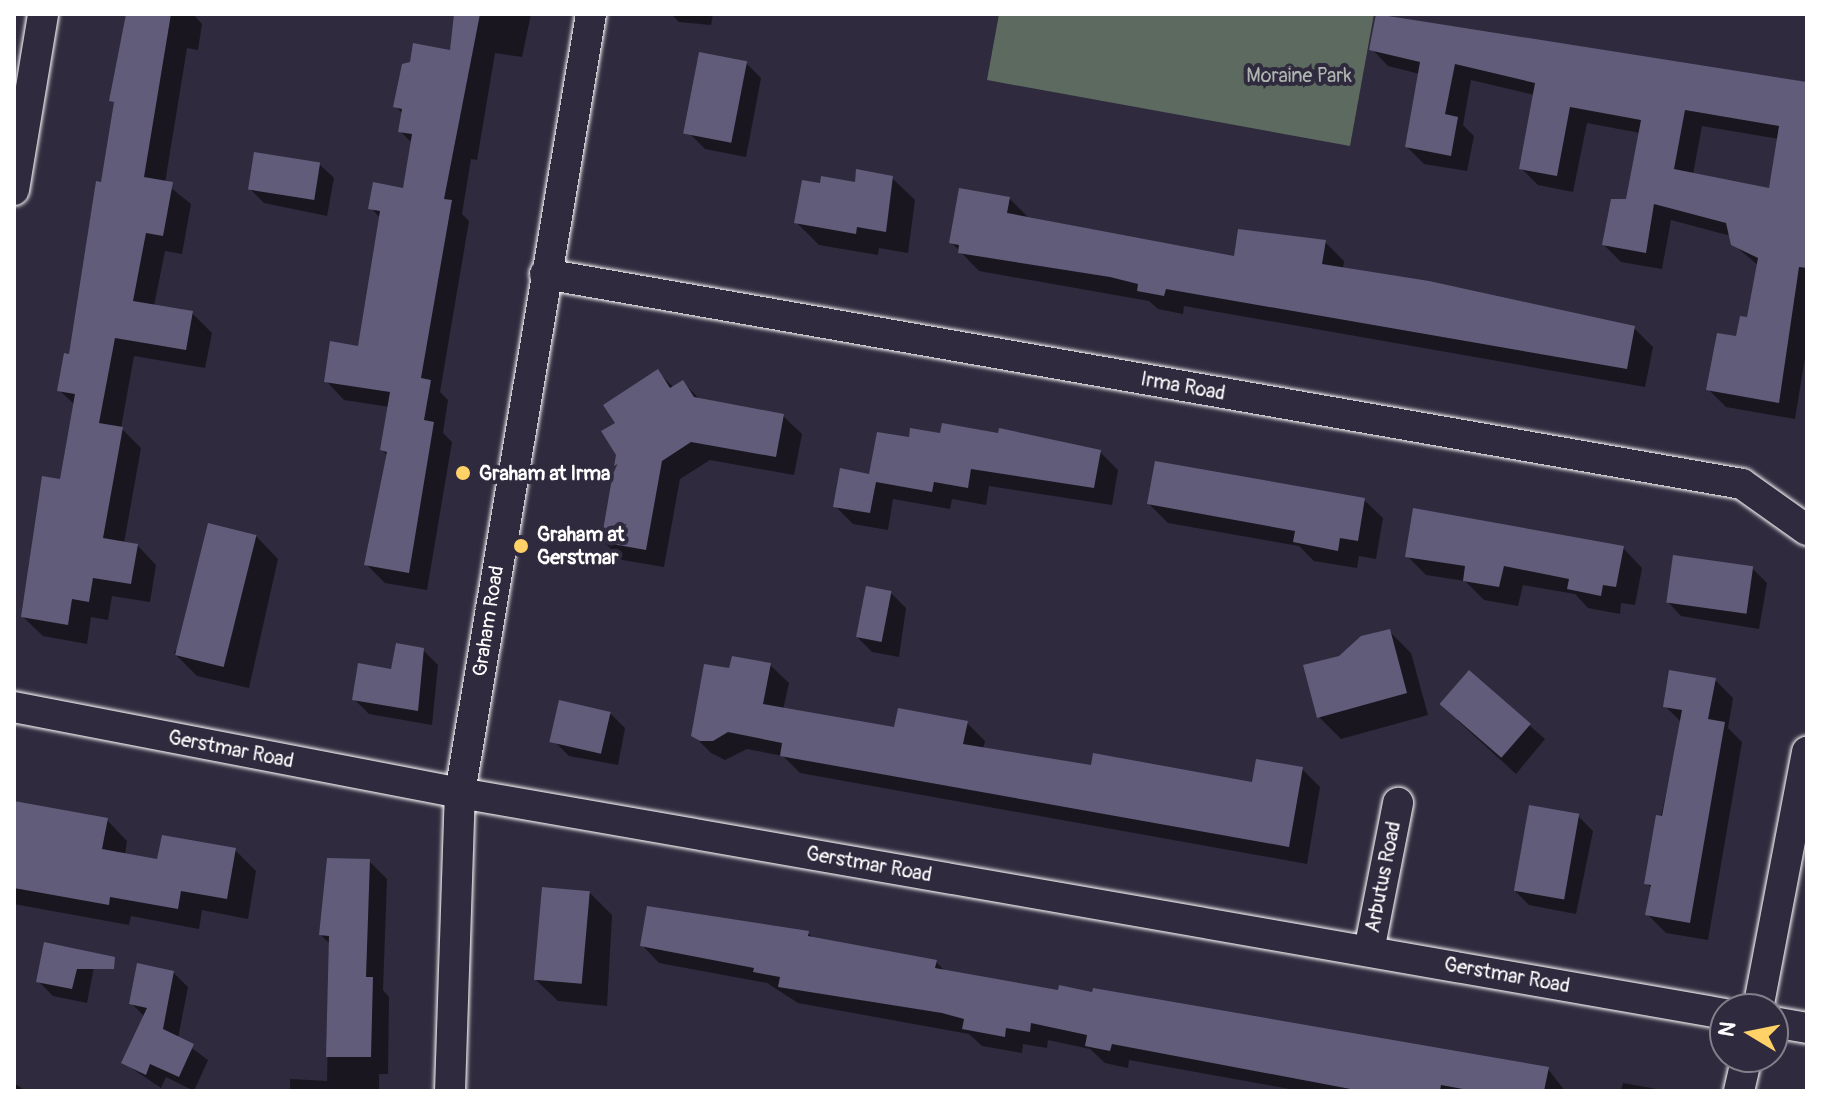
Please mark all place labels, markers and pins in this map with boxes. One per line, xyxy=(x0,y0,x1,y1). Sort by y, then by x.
place label: Graham at Irma xyxy=(479,461,610,485)
marker: Graham at Irma xyxy=(454,464,472,482)
place label: Graham at Gerstmar xyxy=(537,522,624,569)
marker: Graham at Gerstmar xyxy=(512,537,530,555)

